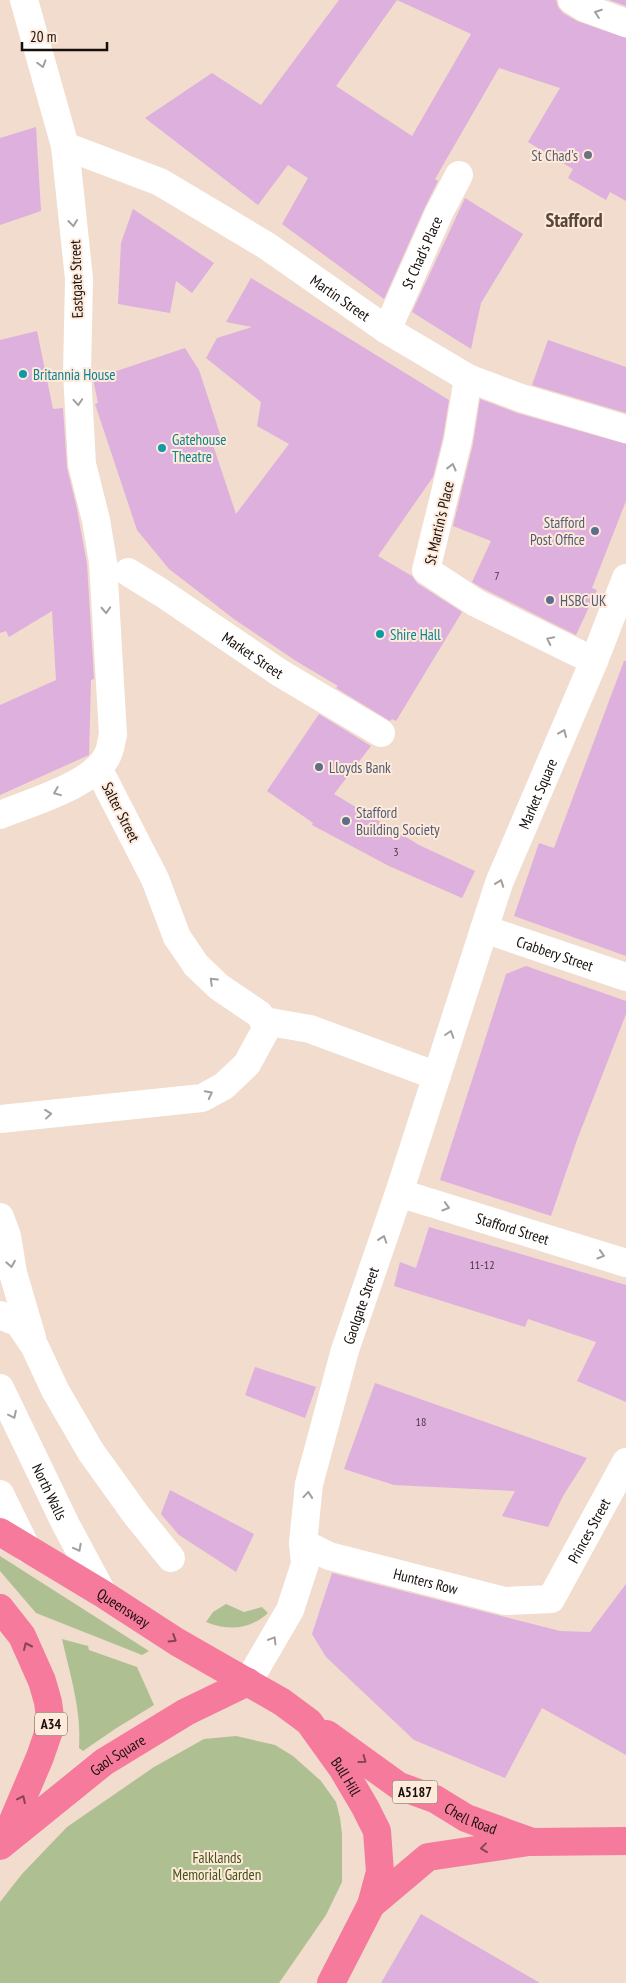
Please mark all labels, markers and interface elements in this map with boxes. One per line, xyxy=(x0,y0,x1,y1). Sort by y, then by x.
one-way arrow xyxy=(595,9,603,19)
scale bar xyxy=(22,20,108,52)
text: 20 m xyxy=(30,27,56,46)
one-way arrow xyxy=(36,59,46,68)
place label: St Chad's xyxy=(531,146,578,165)
marker: St Chad's xyxy=(582,149,594,161)
district label: Stafford xyxy=(545,207,603,233)
street label: St Chad's Place xyxy=(397,213,446,292)
one-way arrow xyxy=(67,219,78,227)
street label: Eastgate Street xyxy=(65,239,87,319)
street label: Martin Street xyxy=(307,270,374,325)
place label: Britannia House xyxy=(33,365,115,384)
marker: Britannia House xyxy=(17,368,29,380)
one-way arrow xyxy=(73,399,84,407)
place label: Gatehouse Theatre xyxy=(172,430,226,466)
marker: Gatehouse Theatre xyxy=(156,442,168,454)
one-way arrow xyxy=(446,463,456,471)
street label: St Martin's Place xyxy=(420,479,458,567)
place label: Stafford Post Office xyxy=(530,513,585,549)
marker: Stafford Post Office xyxy=(589,525,601,537)
house number: 7 xyxy=(494,568,500,583)
place label: HSBC UK xyxy=(560,591,607,610)
marker: HSBC UK xyxy=(544,594,556,606)
one-way arrow xyxy=(101,606,112,614)
place label: Shire Hall xyxy=(390,625,441,644)
street label: Market Street xyxy=(219,627,287,682)
marker: Shire Hall xyxy=(374,628,386,640)
one-way arrow xyxy=(547,636,556,646)
one-way arrow xyxy=(557,729,568,738)
street label: Market Square xyxy=(514,755,561,832)
place label: Lloyds Bank xyxy=(329,758,391,777)
marker: Lloyds Bank xyxy=(313,761,325,773)
street label: Salter Street xyxy=(98,779,144,845)
one-way arrow xyxy=(53,786,62,796)
place label: Stafford Building Society xyxy=(356,803,440,839)
marker: Stafford Building Society xyxy=(340,815,352,827)
house number: 3 xyxy=(393,844,399,859)
one-way arrow xyxy=(494,879,504,887)
street label: Crabbery Street xyxy=(514,931,596,975)
one-way arrow xyxy=(209,978,218,987)
one-way arrow xyxy=(445,1031,455,1039)
one-way arrow xyxy=(204,1090,213,1100)
one-way arrow xyxy=(45,1109,53,1120)
one-way arrow xyxy=(441,1202,449,1212)
street label: Stafford Street xyxy=(474,1208,552,1248)
one-way arrow xyxy=(377,1235,387,1243)
one-way arrow xyxy=(596,1250,605,1260)
house number: 11-12 xyxy=(469,1257,495,1272)
one-way arrow xyxy=(6,1260,16,1268)
street label: Gaolgate Street xyxy=(338,1264,382,1347)
one-way arrow xyxy=(7,1410,17,1419)
house number: 18 xyxy=(416,1414,426,1429)
street label: North Walls xyxy=(28,1460,72,1523)
one-way arrow xyxy=(302,1491,313,1499)
street label: Princes Street xyxy=(563,1495,614,1566)
one-way arrow xyxy=(72,1542,82,1551)
street label: Hunters Row xyxy=(392,1563,460,1598)
street label: Queensway xyxy=(94,1583,154,1632)
one-way arrow xyxy=(168,1633,177,1643)
one-way arrow xyxy=(266,1636,276,1645)
one-way arrow xyxy=(22,1642,33,1651)
road number: A34 xyxy=(35,1712,67,1736)
street label: Gaol Square xyxy=(86,1730,149,1779)
street label: Bull Hill xyxy=(328,1753,366,1800)
one-way arrow xyxy=(357,1754,367,1763)
road number: A5187 xyxy=(392,1780,438,1804)
one-way arrow xyxy=(16,1795,26,1804)
street label: Chell Road xyxy=(441,1798,500,1838)
one-way arrow xyxy=(480,1842,488,1853)
park label: Falklands Memorial Garden xyxy=(173,1848,261,1884)

